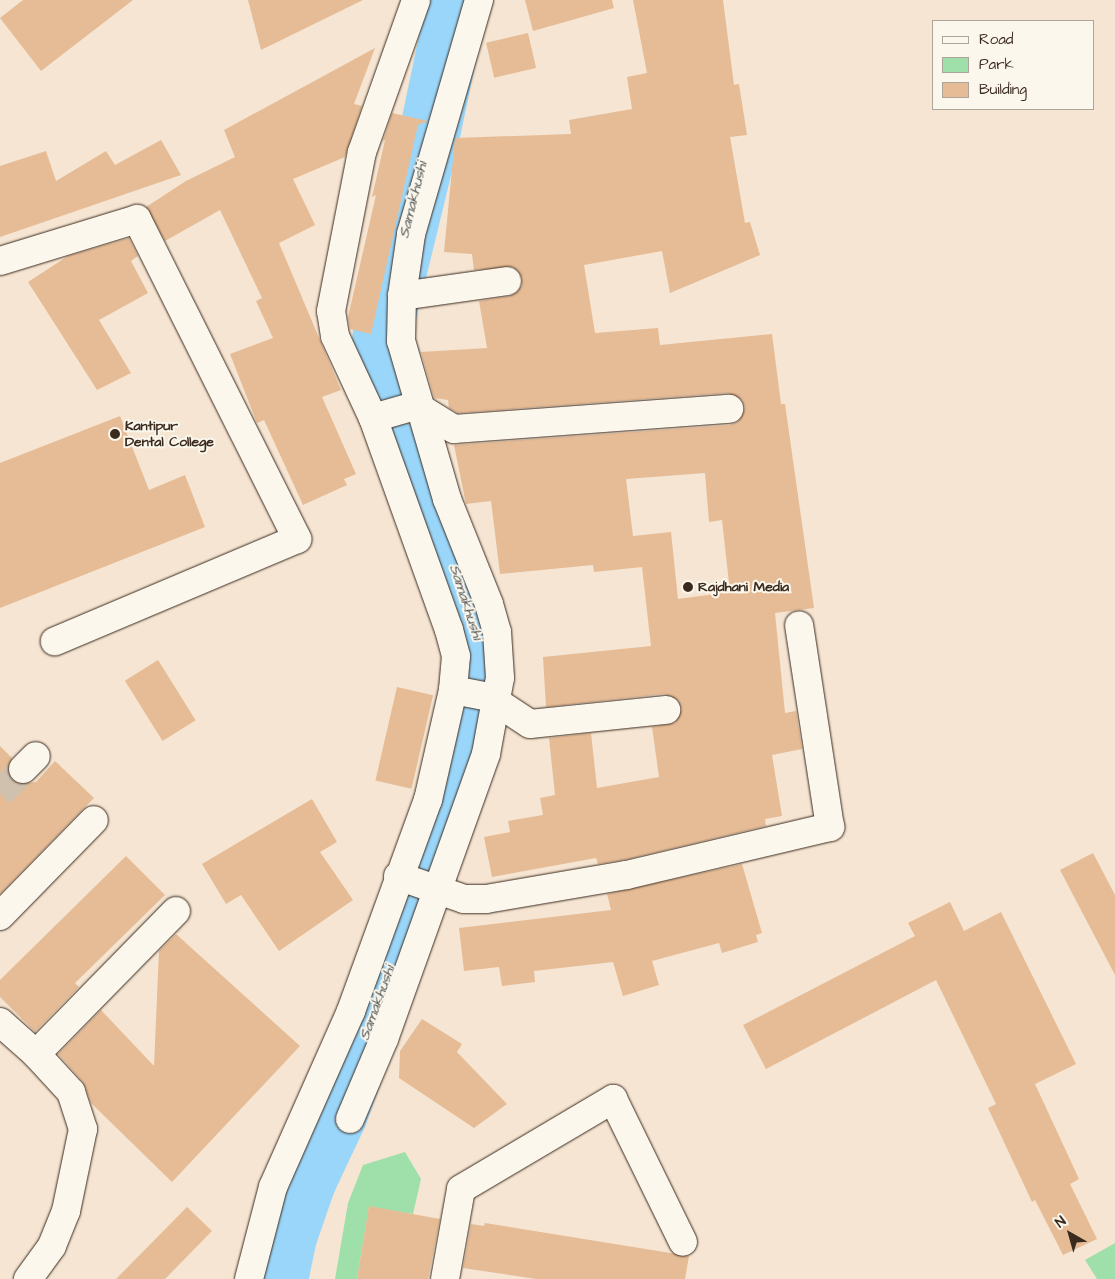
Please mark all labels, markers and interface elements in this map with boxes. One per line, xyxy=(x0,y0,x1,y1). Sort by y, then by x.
legend xyxy=(932,20,1095,110)
text: Road xyxy=(979,29,1013,50)
text: Park xyxy=(979,54,1014,75)
text: Building xyxy=(979,79,1027,100)
water label: Samakhushi xyxy=(395,160,431,240)
place label: Kantipur Dental College xyxy=(125,418,214,451)
marker: Kantipur Dental College xyxy=(109,428,121,440)
water label: Samakhushi xyxy=(445,562,487,642)
place label: Rajdhani Media xyxy=(698,579,789,595)
marker: Rajdhani Media xyxy=(682,581,694,593)
water label: Samakhushi xyxy=(355,963,399,1043)
north arrow xyxy=(1045,1209,1095,1259)
text: N xyxy=(1051,1212,1070,1233)

